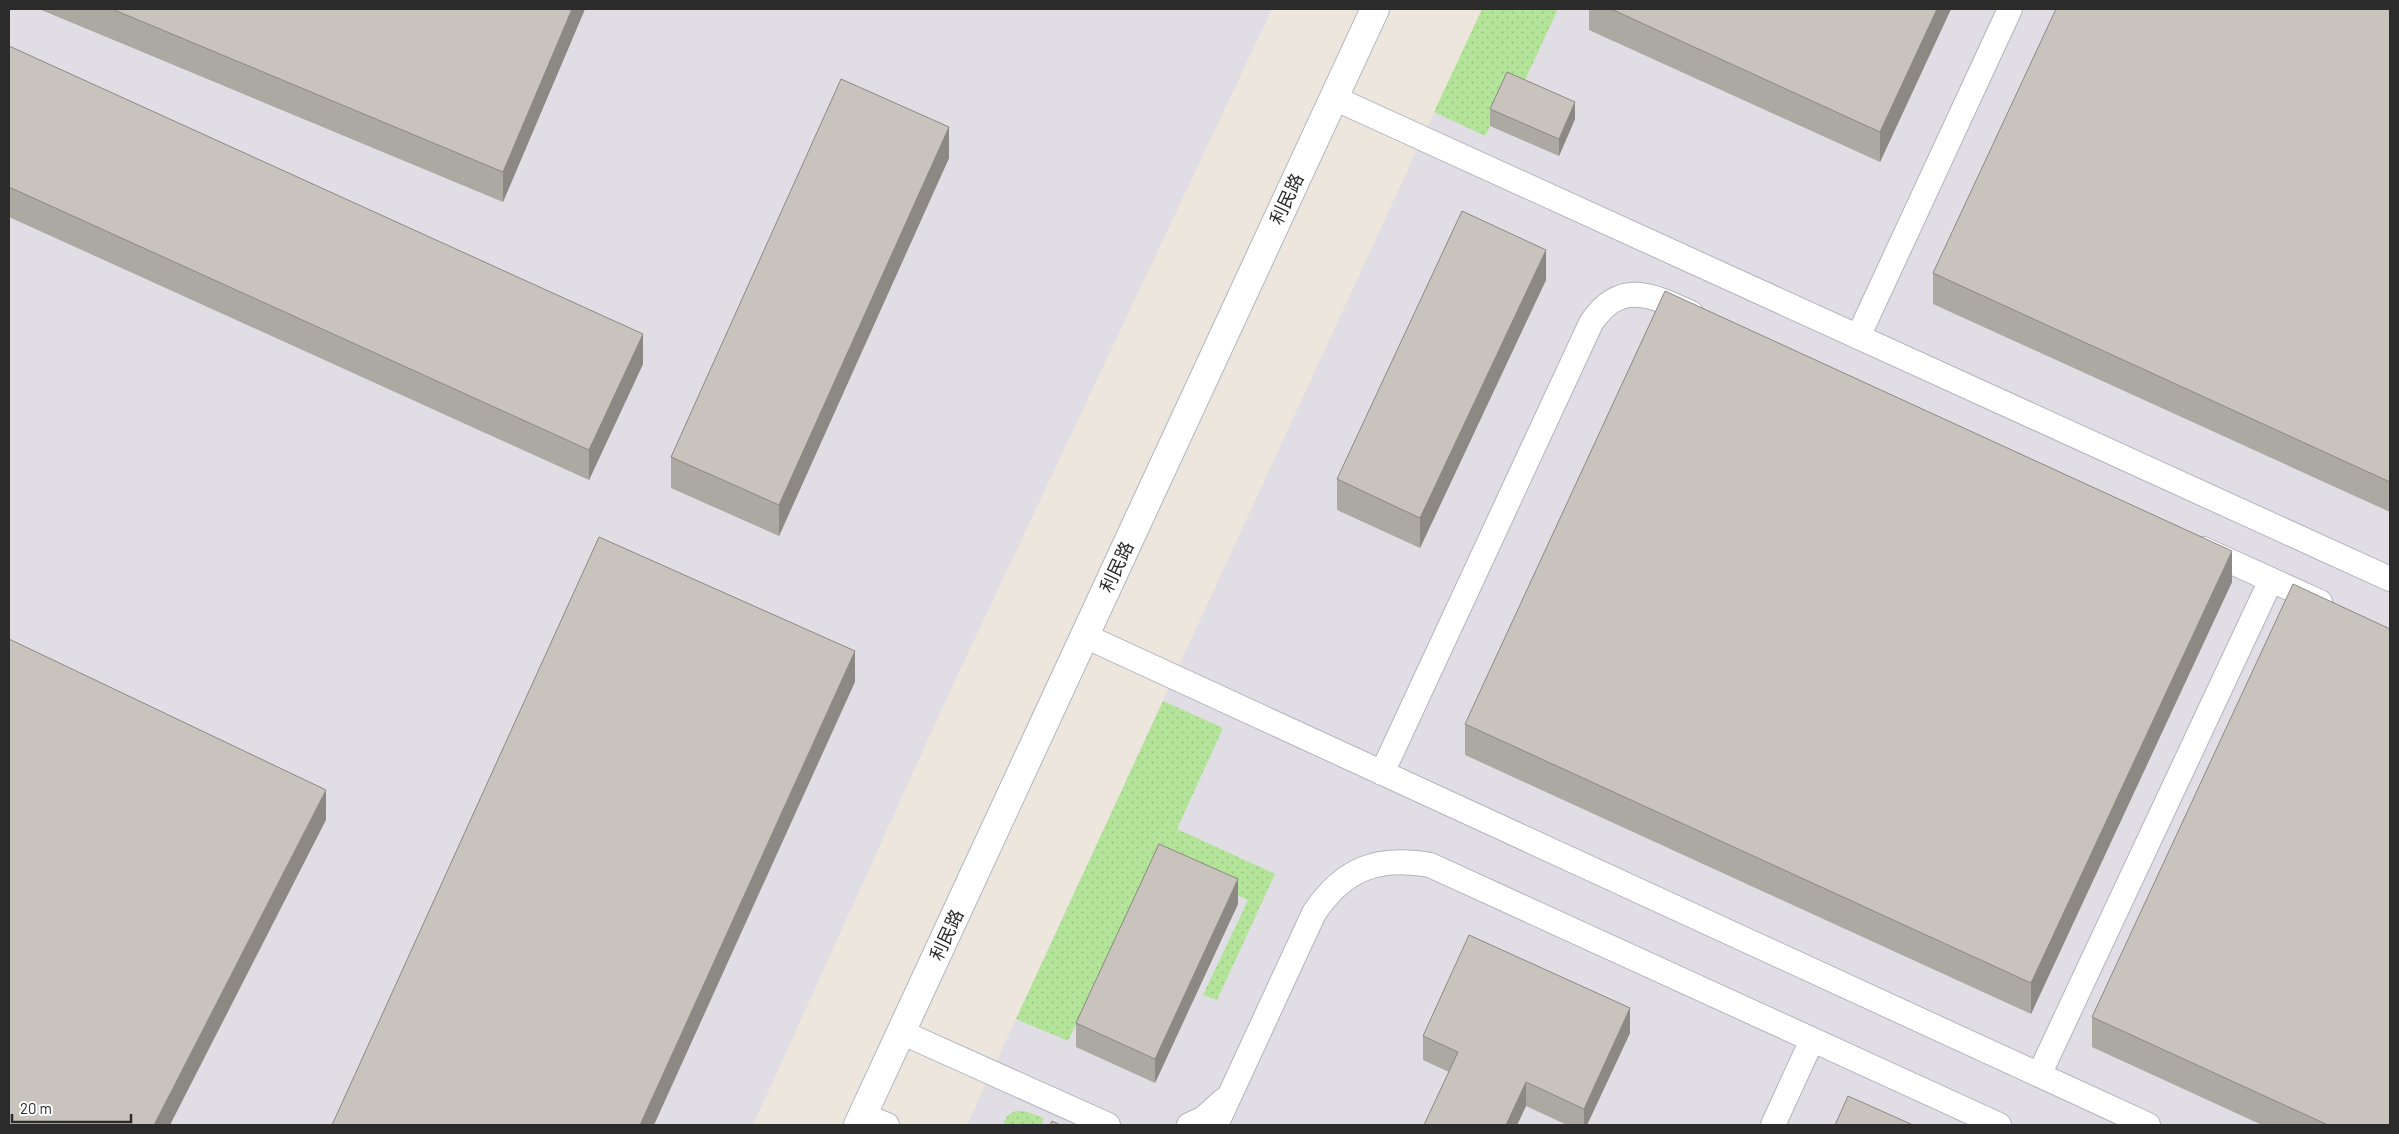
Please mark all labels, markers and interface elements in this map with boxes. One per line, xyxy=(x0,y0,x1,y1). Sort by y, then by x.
street label: 利民路 xyxy=(1265,169,1307,228)
street label: 利民路 xyxy=(1095,537,1137,596)
street label: 利民路 xyxy=(925,905,967,964)
scale bar xyxy=(12,1092,131,1124)
text: 20 m xyxy=(20,1099,52,1117)

